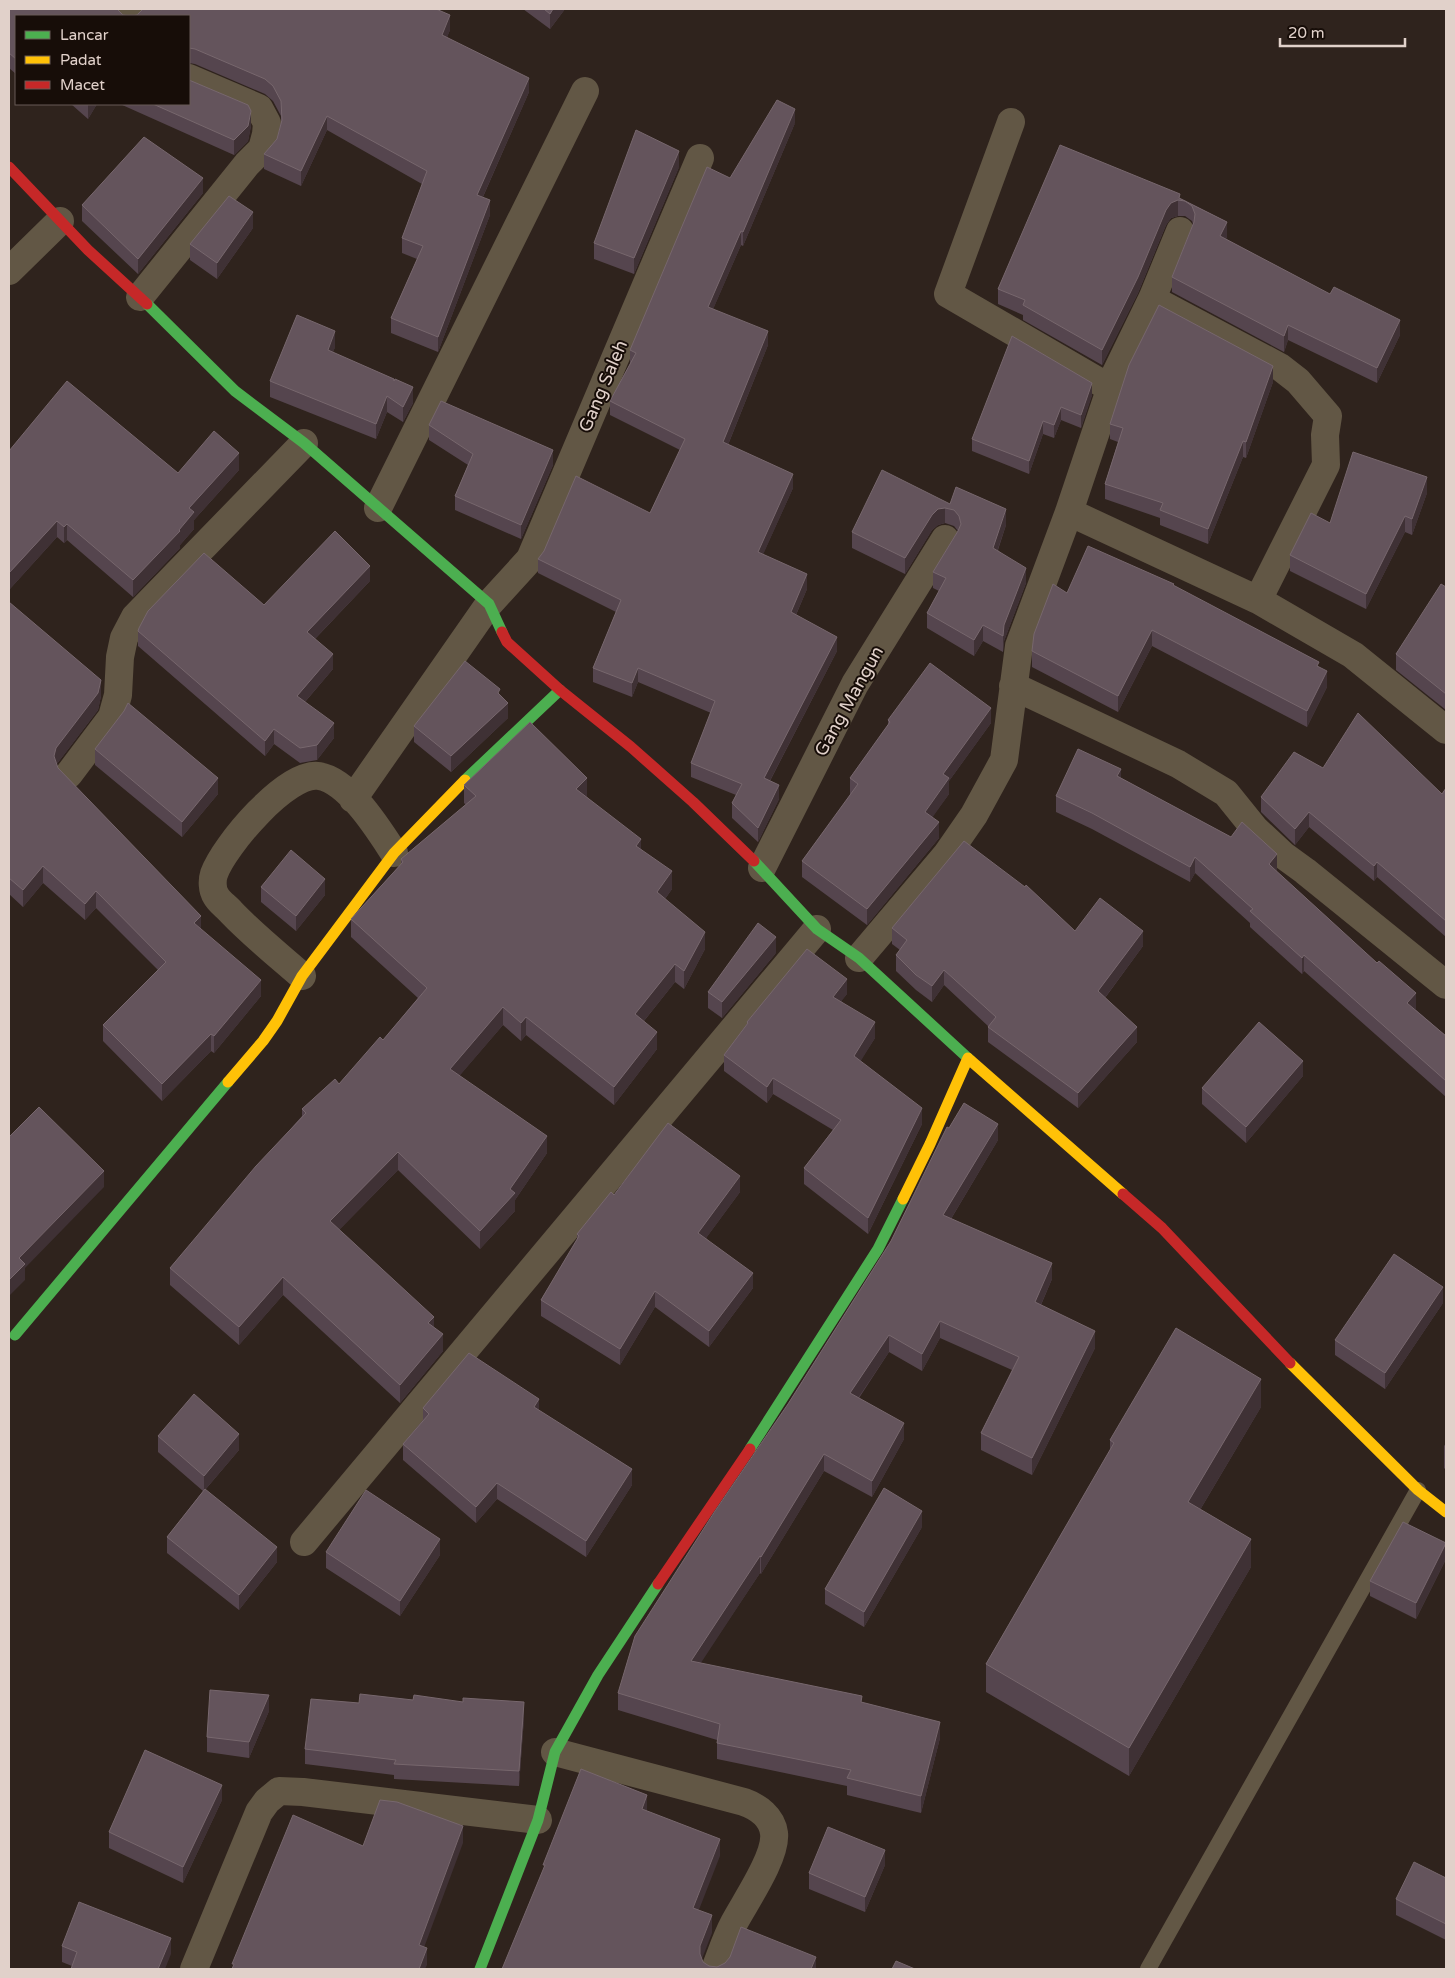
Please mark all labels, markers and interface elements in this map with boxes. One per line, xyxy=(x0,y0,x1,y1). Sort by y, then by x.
legend xyxy=(15,15,190,105)
scale bar xyxy=(1280,15,1405,47)
text: 20 m xyxy=(1288,24,1325,42)
text: Lancar xyxy=(60,26,109,44)
text: Padat xyxy=(60,51,102,69)
text: Macet xyxy=(60,76,105,94)
street label: Gang Saleh xyxy=(574,337,632,435)
street label: Gang Mangun xyxy=(810,642,888,760)

